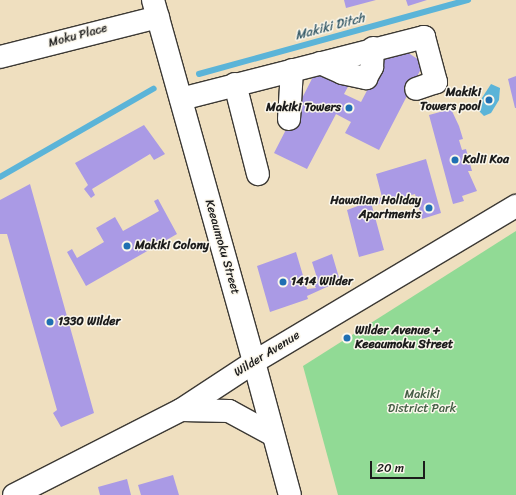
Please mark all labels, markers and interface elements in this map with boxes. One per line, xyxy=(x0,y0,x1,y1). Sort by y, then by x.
water label: Makiki Ditch xyxy=(293,10,367,44)
street label: Moku Place xyxy=(47,21,109,51)
place label: Makiki Towers pool xyxy=(420,86,481,114)
marker: Makiki Towers pool xyxy=(484,95,494,105)
place label: Makiki Towers xyxy=(267,101,341,115)
marker: Makiki Towers xyxy=(344,103,354,113)
place label: Kalii Koa xyxy=(463,153,509,167)
marker: Kalii Koa xyxy=(450,155,460,165)
place label: Hawaiian Holiday Apartments xyxy=(330,194,421,222)
street label: Keeaumoku Street xyxy=(202,198,242,296)
marker: Hawaiian Holiday Apartments xyxy=(424,203,434,213)
place label: Makiki Colony xyxy=(135,239,209,253)
marker: Makiki Colony xyxy=(122,241,132,251)
place label: 1414 Wilder xyxy=(291,275,353,289)
marker: 1414 Wilder xyxy=(278,277,288,287)
place label: 1330 Wilder xyxy=(58,315,120,329)
marker: 1330 Wilder xyxy=(45,317,55,327)
place label: Wilder Avenue + Keeaumoku Street xyxy=(355,324,453,352)
street label: Wilder Avenue xyxy=(231,328,303,380)
marker: Wilder Avenue + Keeaumoku Street xyxy=(342,333,352,343)
park label: Makiki District Park xyxy=(388,388,456,416)
scale bar xyxy=(372,453,427,479)
text: 20 m xyxy=(377,457,404,479)

